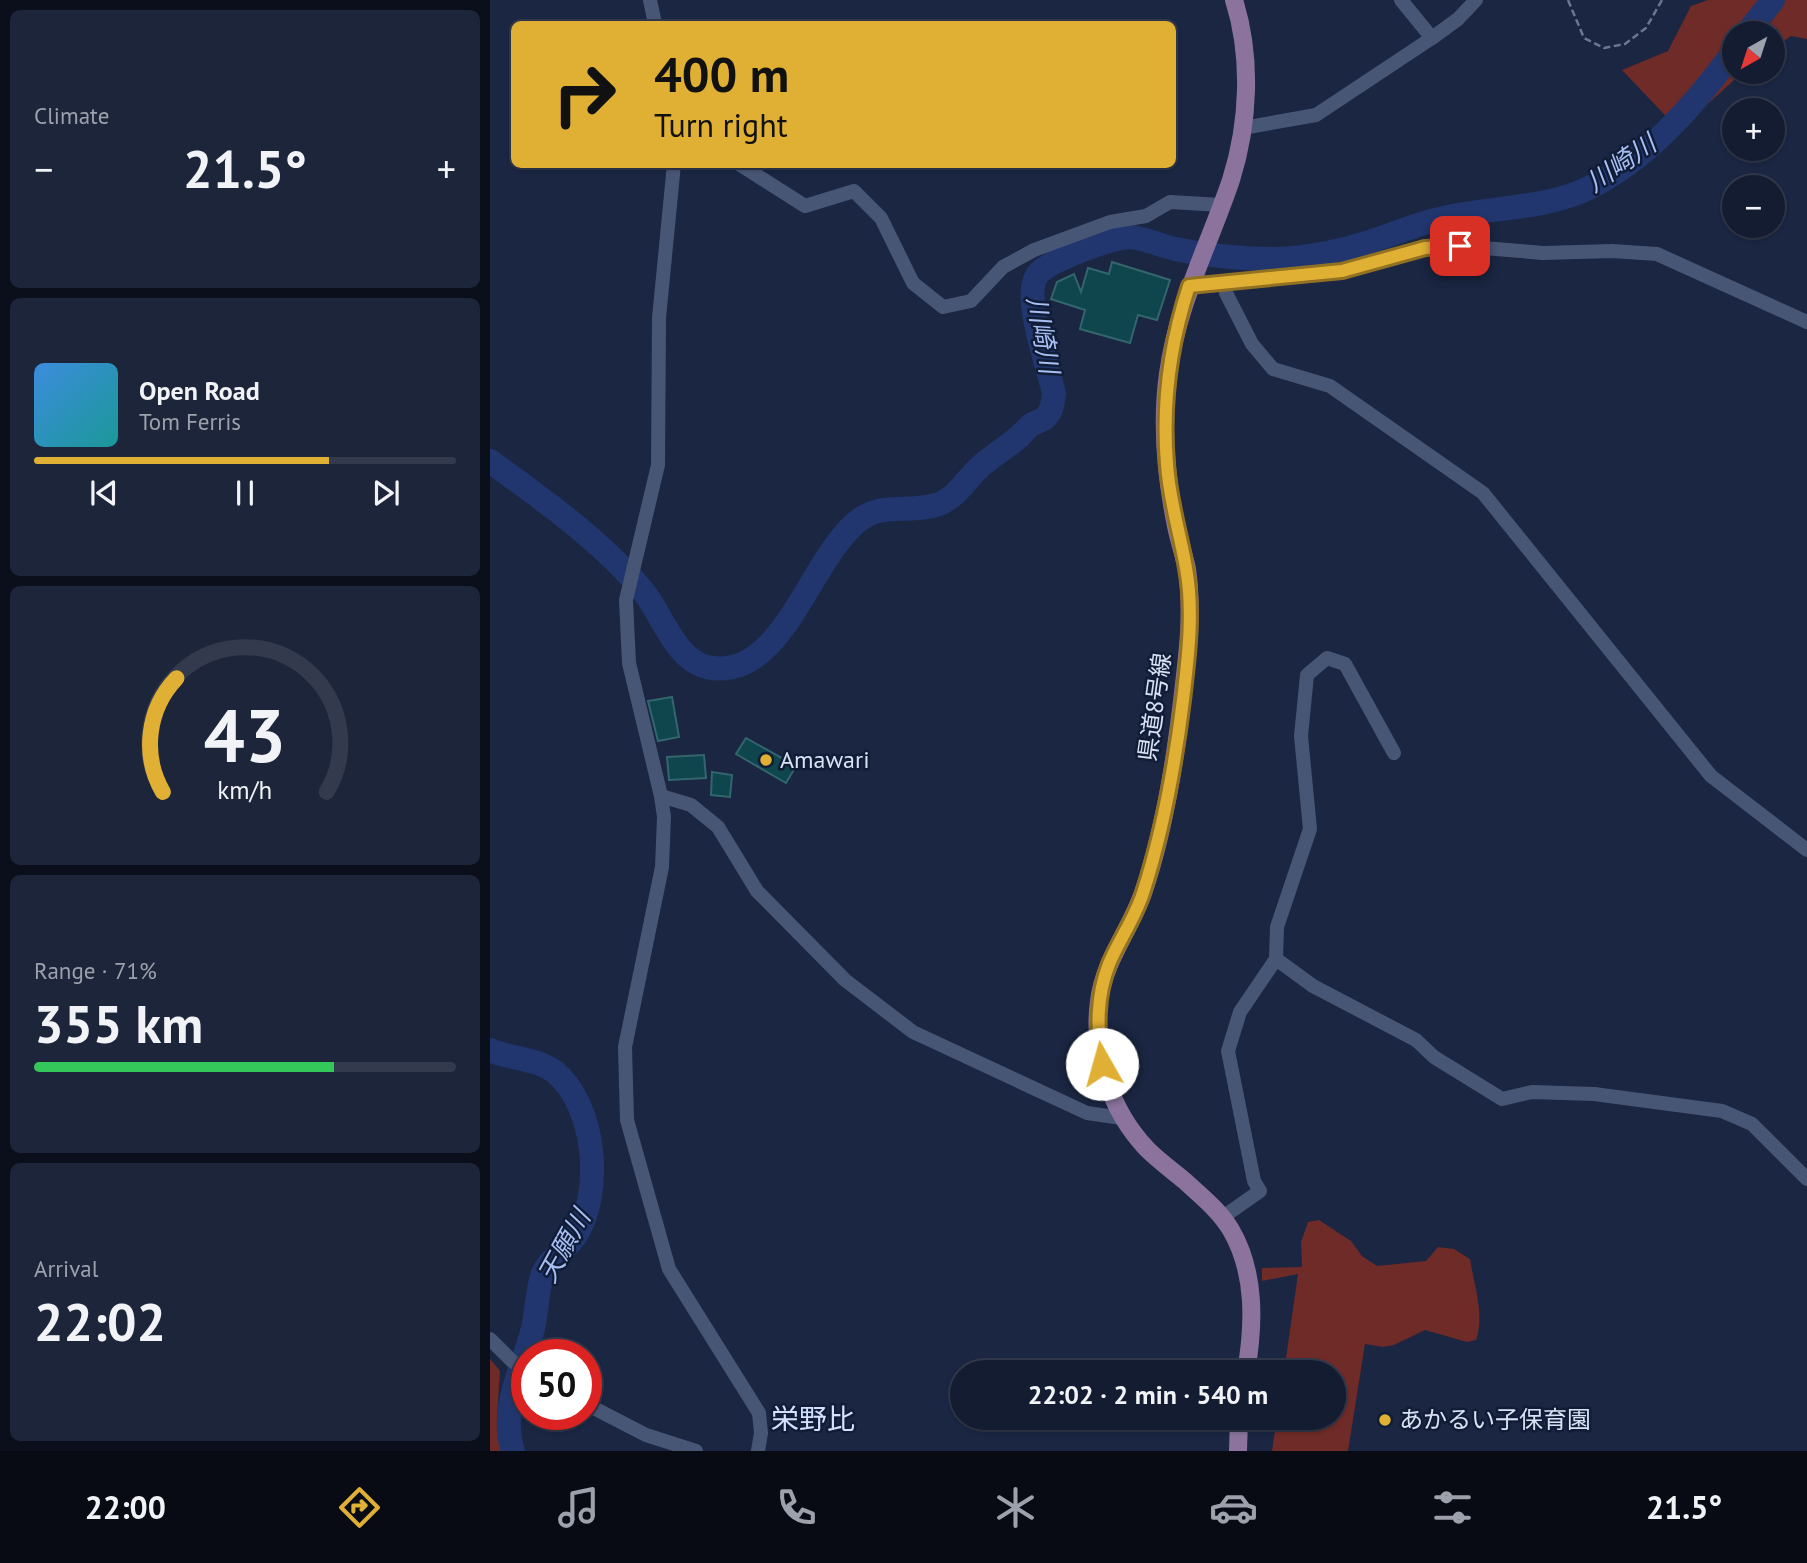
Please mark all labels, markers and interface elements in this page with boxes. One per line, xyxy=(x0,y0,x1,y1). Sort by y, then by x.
north arrow xyxy=(1722,21,1785,84)
map controls xyxy=(1722,21,1785,238)
text: 400 m xyxy=(654,42,789,106)
icon: right xyxy=(539,49,630,140)
button: + xyxy=(1722,98,1785,161)
text: Climate xyxy=(34,101,109,130)
text: Turn right xyxy=(654,104,788,146)
water label: 川崎川 xyxy=(1579,125,1665,198)
text: 21.5° xyxy=(183,135,307,202)
text: − xyxy=(34,144,53,193)
text: + xyxy=(437,144,456,193)
button: − xyxy=(1722,175,1785,238)
pin xyxy=(1430,216,1490,276)
icon: arrive xyxy=(1441,227,1479,265)
water label: 川崎川 xyxy=(1020,294,1067,379)
text: Open Road xyxy=(139,374,260,407)
text: Tom Ferris xyxy=(139,407,241,436)
icon: previous xyxy=(85,474,123,512)
icon: pause xyxy=(226,474,264,512)
icon: next xyxy=(367,474,405,512)
street label: 県道8号線 xyxy=(1132,651,1177,763)
text: 43 xyxy=(204,688,286,782)
place label: Amawari xyxy=(780,744,870,775)
marker: Amawari xyxy=(758,752,774,768)
text: km/h xyxy=(218,773,272,805)
text: Range · 71% xyxy=(34,956,157,985)
text: 355 km xyxy=(34,990,203,1057)
position arrow xyxy=(1065,1027,1139,1101)
water label: 天願川 xyxy=(530,1201,598,1288)
text: Arrival xyxy=(34,1254,98,1283)
text: 22:02 xyxy=(34,1288,166,1355)
speed limit sign: 50 xyxy=(511,1339,602,1430)
text: 22:02 · 2 min · 540 m xyxy=(1028,1378,1268,1411)
district label: 栄野比 xyxy=(771,1400,855,1437)
place label: あかるい子保育園 xyxy=(1399,1404,1591,1435)
marker: あかるい子保育園 xyxy=(1377,1412,1393,1428)
icon: directions xyxy=(335,1483,384,1532)
icon: music xyxy=(554,1483,603,1532)
icon: phone xyxy=(772,1483,821,1532)
icon: climate xyxy=(991,1483,1040,1532)
icon: car xyxy=(1209,1483,1258,1532)
icon: filters xyxy=(1428,1483,1477,1532)
text: 22:00 xyxy=(85,1486,166,1528)
text: 21.5° xyxy=(1646,1486,1722,1528)

